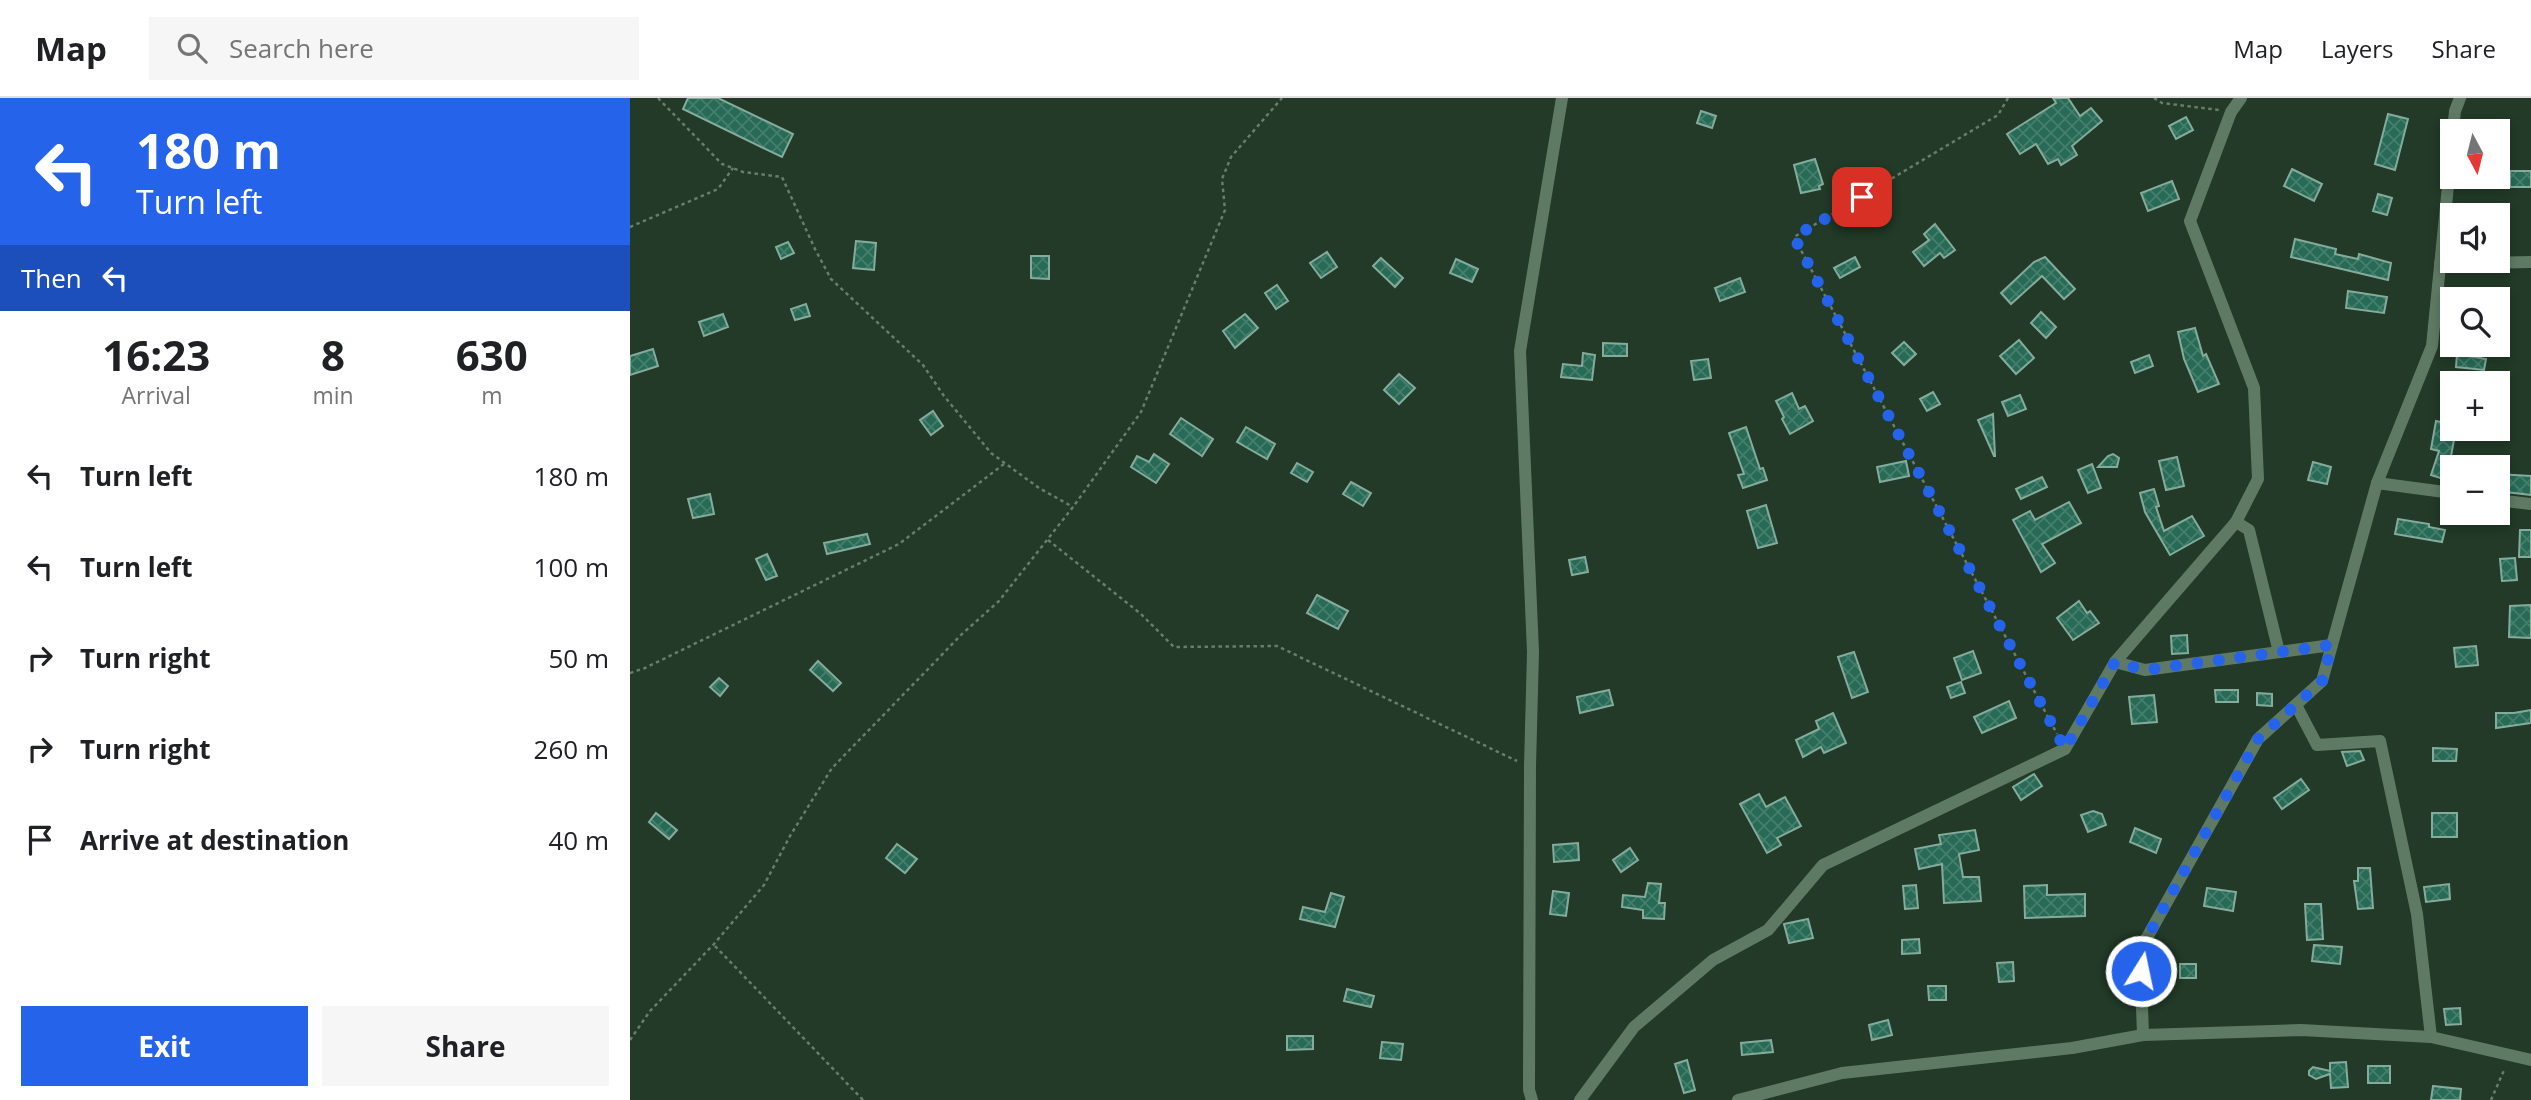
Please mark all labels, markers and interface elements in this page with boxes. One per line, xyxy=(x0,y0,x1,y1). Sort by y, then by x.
search box xyxy=(149,17,639,80)
text: Map xyxy=(35,26,107,71)
icon: search xyxy=(173,29,211,67)
text: Search here xyxy=(229,30,374,66)
text: Map xyxy=(2233,32,2283,65)
text: Layers xyxy=(2321,32,2394,65)
text: Share xyxy=(2432,32,2496,65)
text: 180 m xyxy=(136,117,281,183)
north arrow xyxy=(2440,119,2510,189)
map controls xyxy=(2440,119,2510,525)
icon: left xyxy=(21,126,112,217)
pin xyxy=(1832,167,1892,227)
icon: arrive xyxy=(1843,178,1881,216)
text: Turn left xyxy=(136,180,262,223)
button: sound xyxy=(2440,203,2510,273)
icon: left xyxy=(96,259,134,297)
text: Then xyxy=(21,260,82,296)
button: search xyxy=(2440,287,2510,357)
text: 16:23 xyxy=(102,326,210,383)
text: 8 xyxy=(321,326,345,383)
text: 630 xyxy=(456,326,528,383)
button: + xyxy=(2440,371,2510,441)
text: Arrival xyxy=(122,379,191,411)
text: min xyxy=(312,379,354,411)
text: m xyxy=(481,379,502,411)
button: − xyxy=(2440,455,2510,525)
icon: left xyxy=(21,457,59,495)
text: Turn left xyxy=(80,458,192,494)
text: 180 m xyxy=(534,458,609,494)
icon: left xyxy=(21,548,59,586)
text: Turn left xyxy=(80,549,192,585)
text: 100 m xyxy=(534,549,609,585)
icon: right xyxy=(21,639,59,677)
text: Turn right xyxy=(80,640,211,676)
text: 50 m xyxy=(548,640,609,676)
icon: right xyxy=(21,730,59,768)
text: Turn right xyxy=(80,731,211,767)
text: 260 m xyxy=(534,731,609,767)
icon: arrive xyxy=(21,821,59,859)
text: Arrive at destination xyxy=(80,822,349,858)
text: 40 m xyxy=(548,822,609,858)
position arrow xyxy=(2104,934,2178,1008)
button: Exit xyxy=(21,1006,308,1086)
button: Share xyxy=(322,1006,609,1086)

